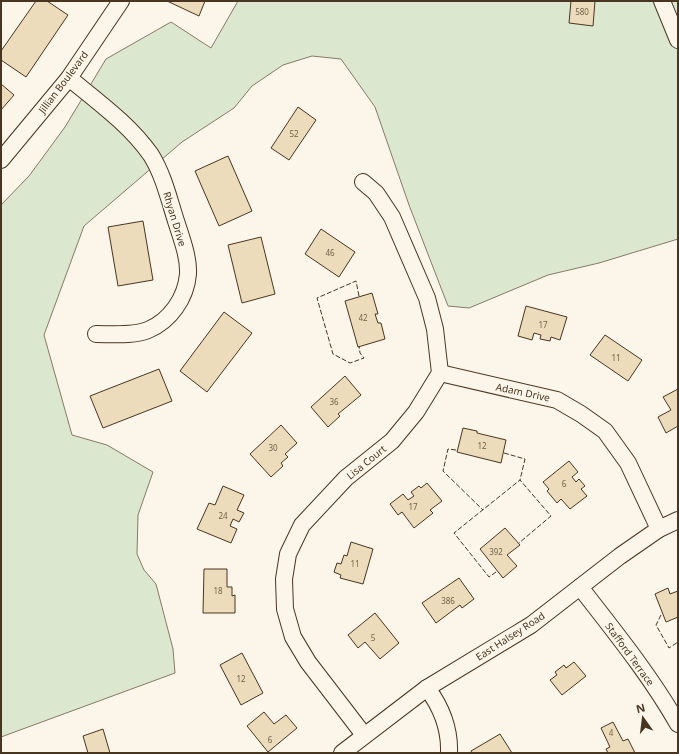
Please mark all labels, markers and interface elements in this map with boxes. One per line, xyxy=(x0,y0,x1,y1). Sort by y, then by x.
house number: 580 xyxy=(575,6,589,17)
street label: Jillian Boulevard xyxy=(34,48,91,117)
house number: 52 xyxy=(289,128,299,139)
street label: Rhyan Drive xyxy=(160,190,190,248)
house number: 46 xyxy=(325,247,335,258)
house number: 42 xyxy=(358,312,368,323)
house number: 17 xyxy=(538,319,548,330)
house number: 11 xyxy=(611,352,621,363)
street label: Adam Drive xyxy=(495,379,552,405)
house number: 36 xyxy=(329,396,339,407)
house number: 12 xyxy=(477,440,487,451)
street label: Lisa Court xyxy=(343,441,389,482)
house number: 30 xyxy=(268,442,278,453)
house number: 6 xyxy=(562,478,567,489)
house number: 17 xyxy=(408,501,418,512)
house number: 24 xyxy=(218,510,228,521)
house number: 392 xyxy=(489,546,503,557)
house number: 11 xyxy=(350,558,360,569)
house number: 18 xyxy=(213,585,223,596)
house number: 386 xyxy=(441,595,455,606)
street label: East Halsey Road xyxy=(473,608,547,664)
street label: Stafford Terrace xyxy=(602,620,658,689)
house number: 5 xyxy=(371,632,376,643)
house number: 12 xyxy=(236,673,246,684)
north arrow xyxy=(623,698,663,738)
text: N xyxy=(634,699,647,716)
house number: 4 xyxy=(609,727,614,738)
house number: 6 xyxy=(268,734,273,745)

